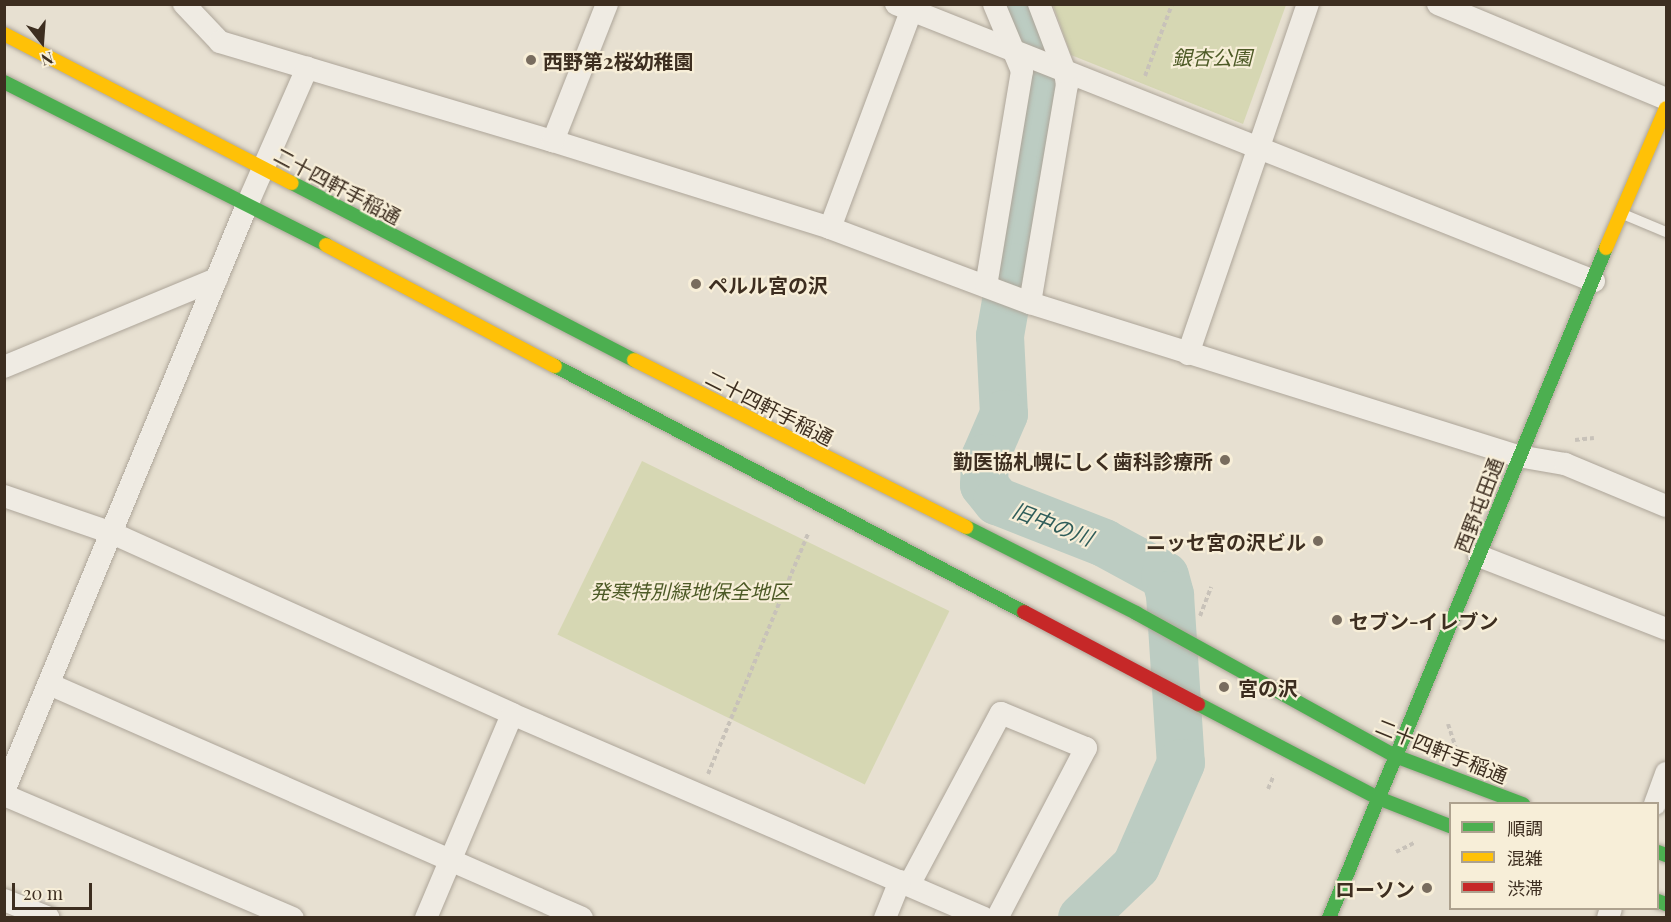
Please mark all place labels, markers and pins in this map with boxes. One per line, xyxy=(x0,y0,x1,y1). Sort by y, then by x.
place label: 西野第2桜幼稚園 xyxy=(543,48,693,72)
marker: 西野第2桜幼稚園 xyxy=(524,53,538,67)
place label: ペルル宮の沢 xyxy=(708,272,828,296)
marker: ペルル宮の沢 xyxy=(689,277,703,291)
place label: 勤医協札幌にしく歯科診療所 xyxy=(953,448,1213,472)
marker: 勤医協札幌にしく歯科診療所 xyxy=(1218,453,1232,467)
place label: ニッセ宮の沢ビル xyxy=(1146,529,1306,553)
marker: ニッセ宮の沢ビル xyxy=(1311,534,1325,548)
place label: セブン-イレブン xyxy=(1349,608,1499,632)
marker: セブン-イレブン xyxy=(1330,613,1344,627)
place label: 宮の沢 xyxy=(1238,675,1298,699)
marker: 宮の沢 xyxy=(1215,678,1233,696)
place label: ローソン xyxy=(1335,876,1415,900)
marker: ローソン xyxy=(1420,881,1434,895)

